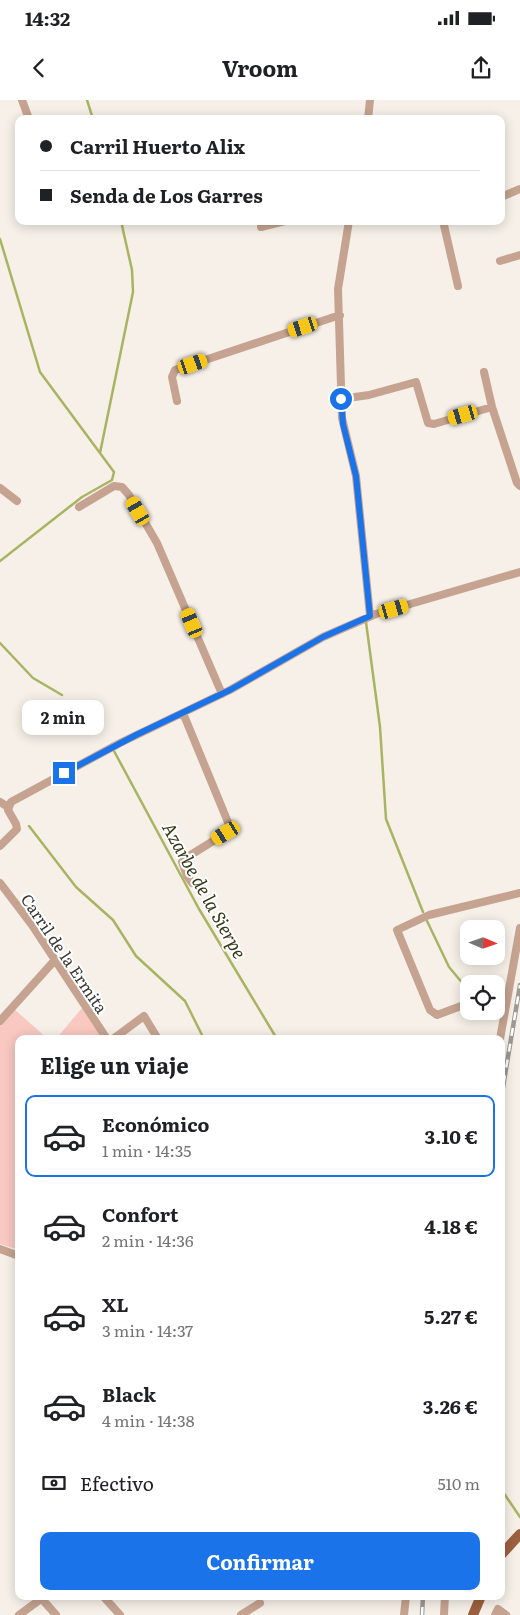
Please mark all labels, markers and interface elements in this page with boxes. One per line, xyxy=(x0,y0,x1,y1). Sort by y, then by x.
text: 14:32 xyxy=(25,4,70,32)
text: Vroom xyxy=(222,51,298,84)
icon: back xyxy=(25,54,53,82)
icon: share xyxy=(467,54,495,82)
text: Carril Huerto Alix xyxy=(70,132,245,160)
text: Senda de Los Garres xyxy=(70,181,263,209)
car xyxy=(286,315,319,339)
car xyxy=(176,352,209,376)
route start xyxy=(330,388,352,410)
car xyxy=(446,404,479,426)
car xyxy=(124,494,151,528)
car xyxy=(377,598,410,620)
car xyxy=(179,606,204,640)
callout: 2 min xyxy=(23,700,105,736)
text: 2 min xyxy=(41,705,85,729)
route end xyxy=(53,762,75,784)
water label: Azarbe de la Sierpe xyxy=(156,817,254,963)
car xyxy=(209,819,242,847)
street label: Carril de la Ermita xyxy=(16,888,114,1018)
north arrow xyxy=(460,920,505,965)
map controls xyxy=(460,920,505,1020)
button: locate xyxy=(460,975,505,1020)
text: Elige un viaje xyxy=(40,1048,189,1081)
text: Económico xyxy=(102,1110,209,1138)
icon: car xyxy=(42,1114,87,1159)
text: 3.10 € xyxy=(425,1122,478,1150)
text: 1 min · 14:35 xyxy=(102,1138,191,1162)
text: Confort xyxy=(102,1200,178,1228)
icon: car xyxy=(42,1204,87,1249)
text: 4.18 € xyxy=(424,1212,478,1240)
text: 2 min · 14:36 xyxy=(102,1228,194,1252)
text: XL xyxy=(102,1290,129,1318)
icon: car xyxy=(42,1294,87,1339)
text: 5.27 € xyxy=(424,1302,478,1330)
text: 3 min · 14:37 xyxy=(102,1318,193,1342)
text: Black xyxy=(102,1380,156,1408)
icon: car xyxy=(42,1384,87,1429)
text: 3.26 € xyxy=(423,1392,478,1420)
text: 4 min · 14:38 xyxy=(102,1408,195,1432)
icon: cash xyxy=(40,1469,68,1497)
text: Efectivo xyxy=(80,1469,154,1497)
text: 510 m xyxy=(437,1471,480,1495)
button: Confirmar xyxy=(40,1532,480,1590)

